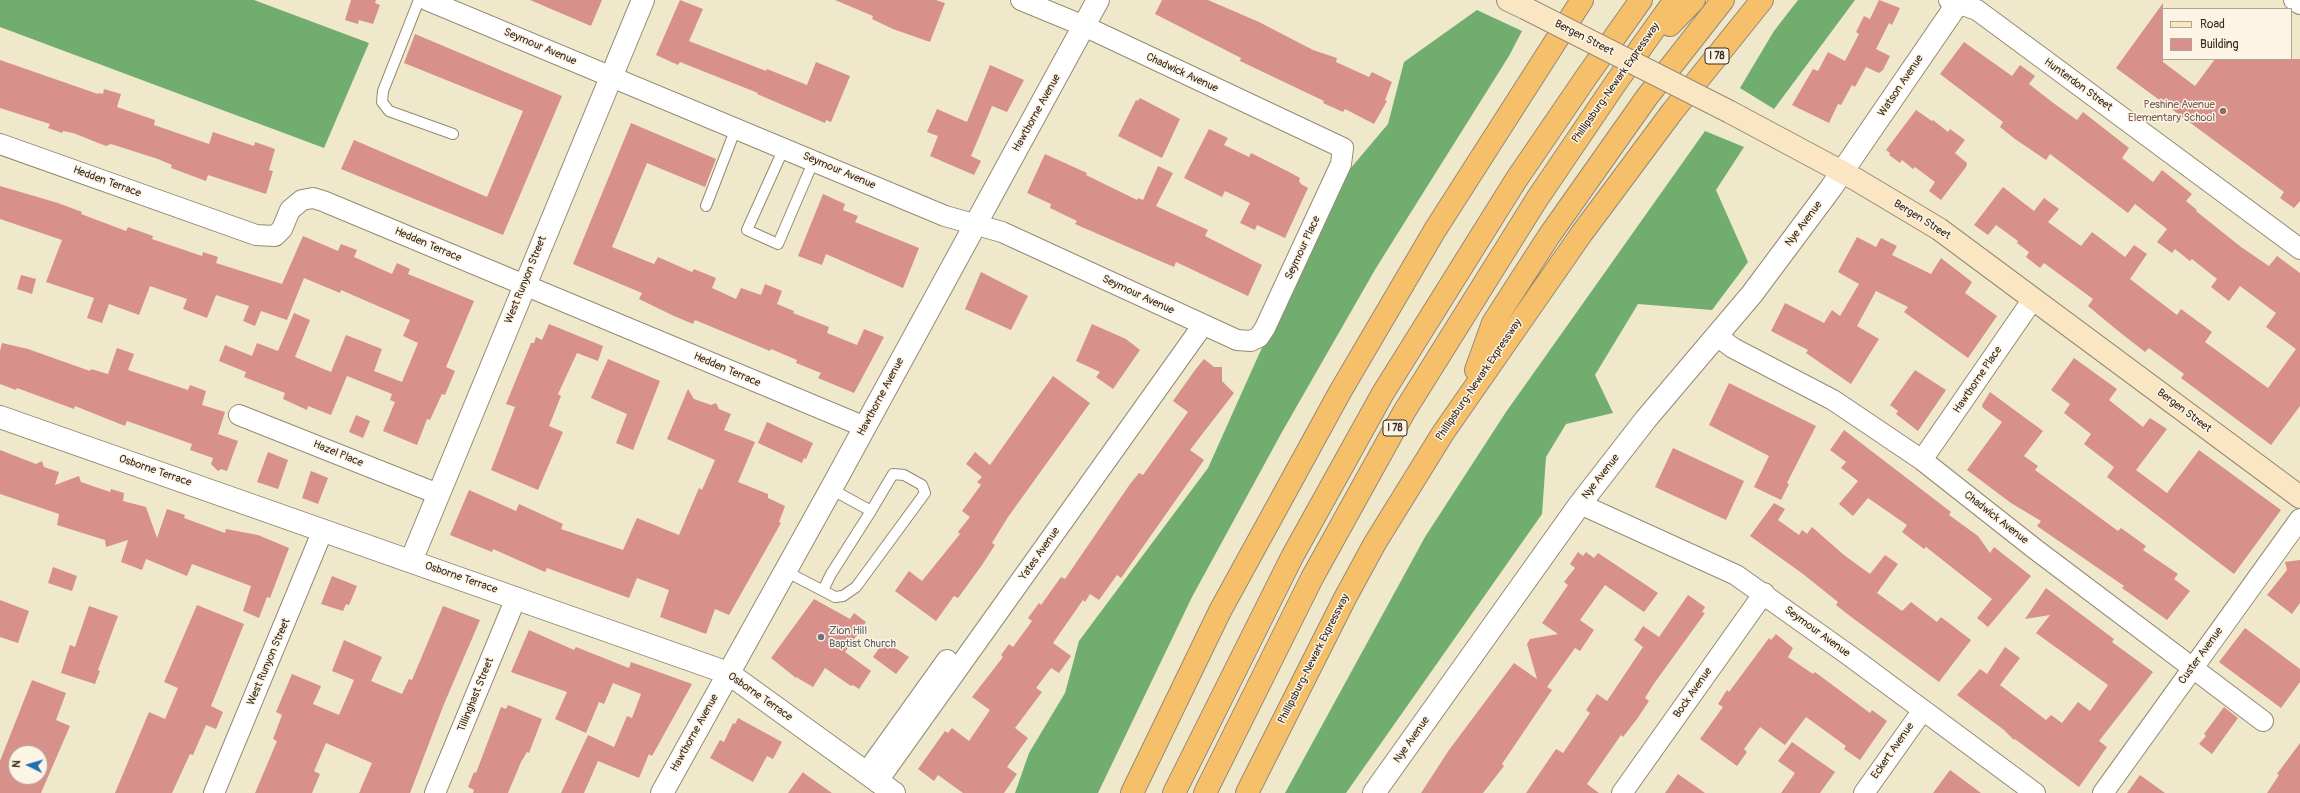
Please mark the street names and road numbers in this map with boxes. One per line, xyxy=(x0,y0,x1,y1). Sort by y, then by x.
street label: Bergen Street xyxy=(1552,17,1616,59)
street label: Phillipsburg-Newark Expressway xyxy=(1569,20,1663,146)
street label: Seymour Avenue xyxy=(502,26,578,68)
road number: I 78 xyxy=(1705,48,1729,64)
street label: Chadwick Avenue xyxy=(1144,50,1220,96)
street label: Watson Avenue xyxy=(1875,53,1927,119)
street label: Hunterdon Street xyxy=(2041,56,2115,114)
street label: Hawthorne Avenue xyxy=(1010,72,1064,154)
street label: Seymour Avenue xyxy=(801,150,877,192)
street label: Hedden Terrace xyxy=(71,164,143,200)
street label: Bergen Street xyxy=(1891,197,1953,243)
street label: Nye Avenue xyxy=(1783,199,1825,249)
street label: Seymour Place xyxy=(1282,214,1324,282)
street label: Hedden Terrace xyxy=(393,225,463,265)
street label: West Runyon Street xyxy=(502,234,550,326)
street label: Seymour Avenue xyxy=(1100,273,1176,317)
street label: Phillipsburg-Newark Expressway xyxy=(1433,317,1525,443)
street label: Hawthorne Place xyxy=(1951,344,2005,416)
street label: Hedden Terrace xyxy=(692,350,762,390)
street label: Hawthorne Avenue xyxy=(855,356,907,438)
street label: Bergen Street xyxy=(2154,386,2214,436)
road number: I 78 xyxy=(1383,420,1407,436)
street label: Hazel Place xyxy=(311,438,365,470)
street label: Osborne Terrace xyxy=(117,452,193,490)
street label: Nye Avenue xyxy=(1579,452,1623,502)
street label: Chadwick Avenue xyxy=(1961,489,2031,547)
street label: Yates Avenue xyxy=(1017,525,1063,583)
street label: Osborne Terrace xyxy=(423,559,499,597)
street label: Phillipsburg-Newark Expressway xyxy=(1275,592,1353,726)
street label: Seymour Avenue xyxy=(1782,604,1852,660)
street label: West Runyon Street xyxy=(245,616,293,708)
street label: Custer Avenue xyxy=(2176,625,2226,687)
street label: Tillinghast Street xyxy=(455,656,497,734)
street label: Bock Avenue xyxy=(1671,665,1715,721)
street label: Osborne Terrace xyxy=(725,670,795,724)
street label: Hawthorne Avenue xyxy=(668,692,722,774)
street label: Nye Avenue xyxy=(1391,714,1433,766)
street label: Eckert Avenue xyxy=(1869,720,1917,782)

